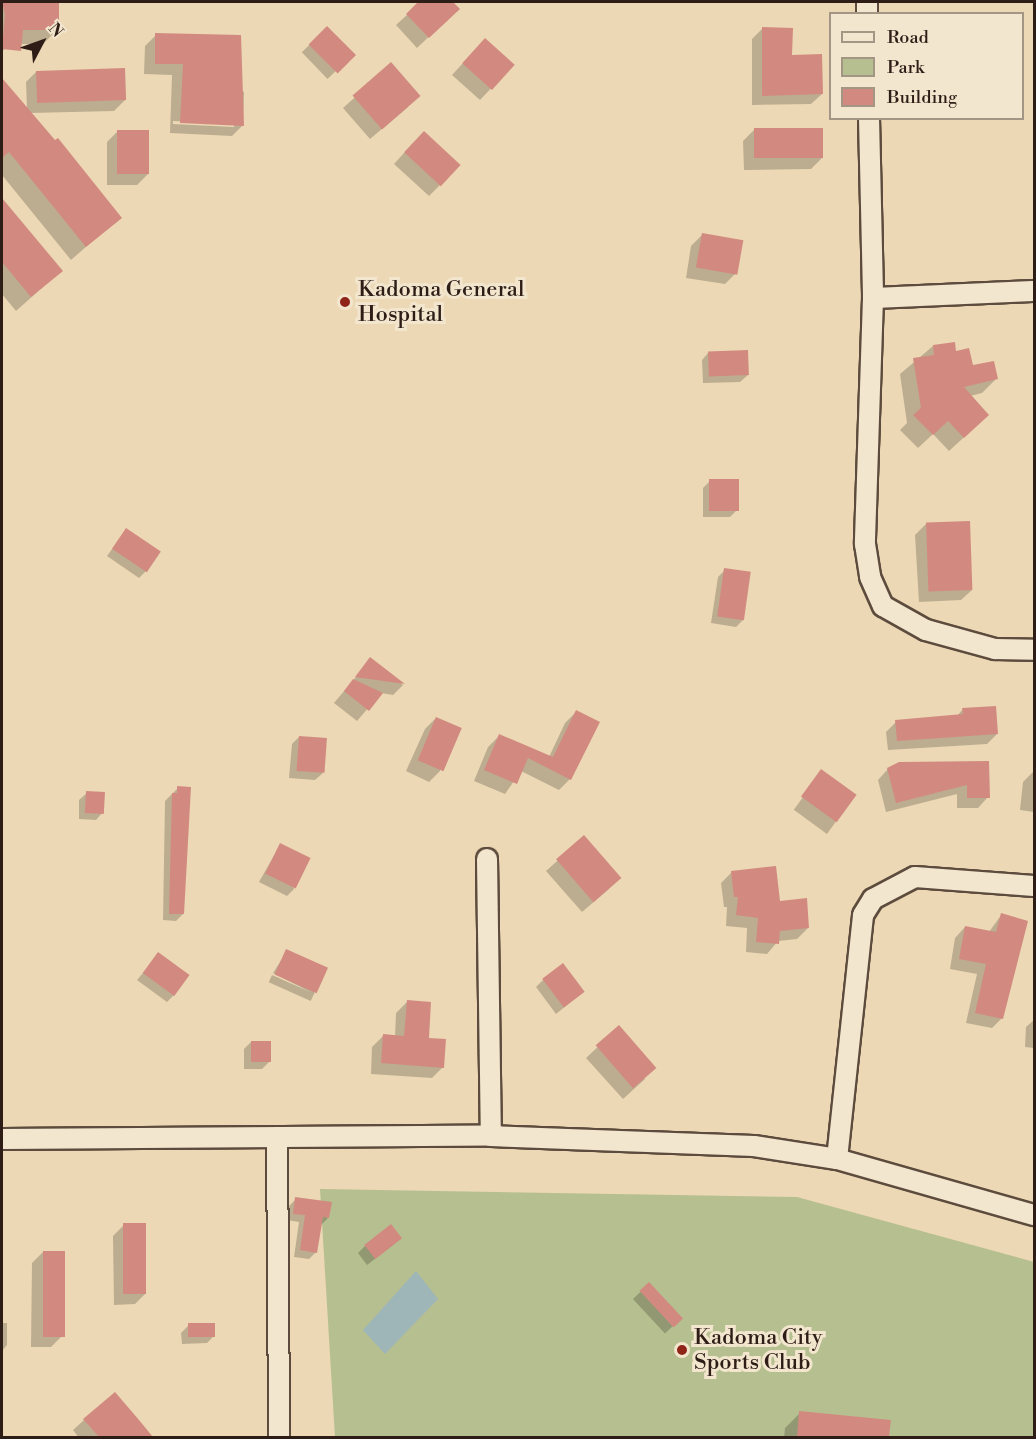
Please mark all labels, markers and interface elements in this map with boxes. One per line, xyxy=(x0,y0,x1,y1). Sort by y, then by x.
north arrow xyxy=(12,12,72,72)
legend xyxy=(829,12,1024,120)
text: N xyxy=(44,19,67,42)
text: Road xyxy=(887,26,929,49)
text: Park xyxy=(887,56,924,79)
text: Building xyxy=(887,86,957,109)
place label: Kadoma General Hospital xyxy=(358,276,524,328)
marker: Kadoma General Hospital xyxy=(336,293,354,311)
place label: Kadoma City Sports Club xyxy=(694,1324,822,1376)
marker: Kadoma City Sports Club xyxy=(675,1343,689,1357)

